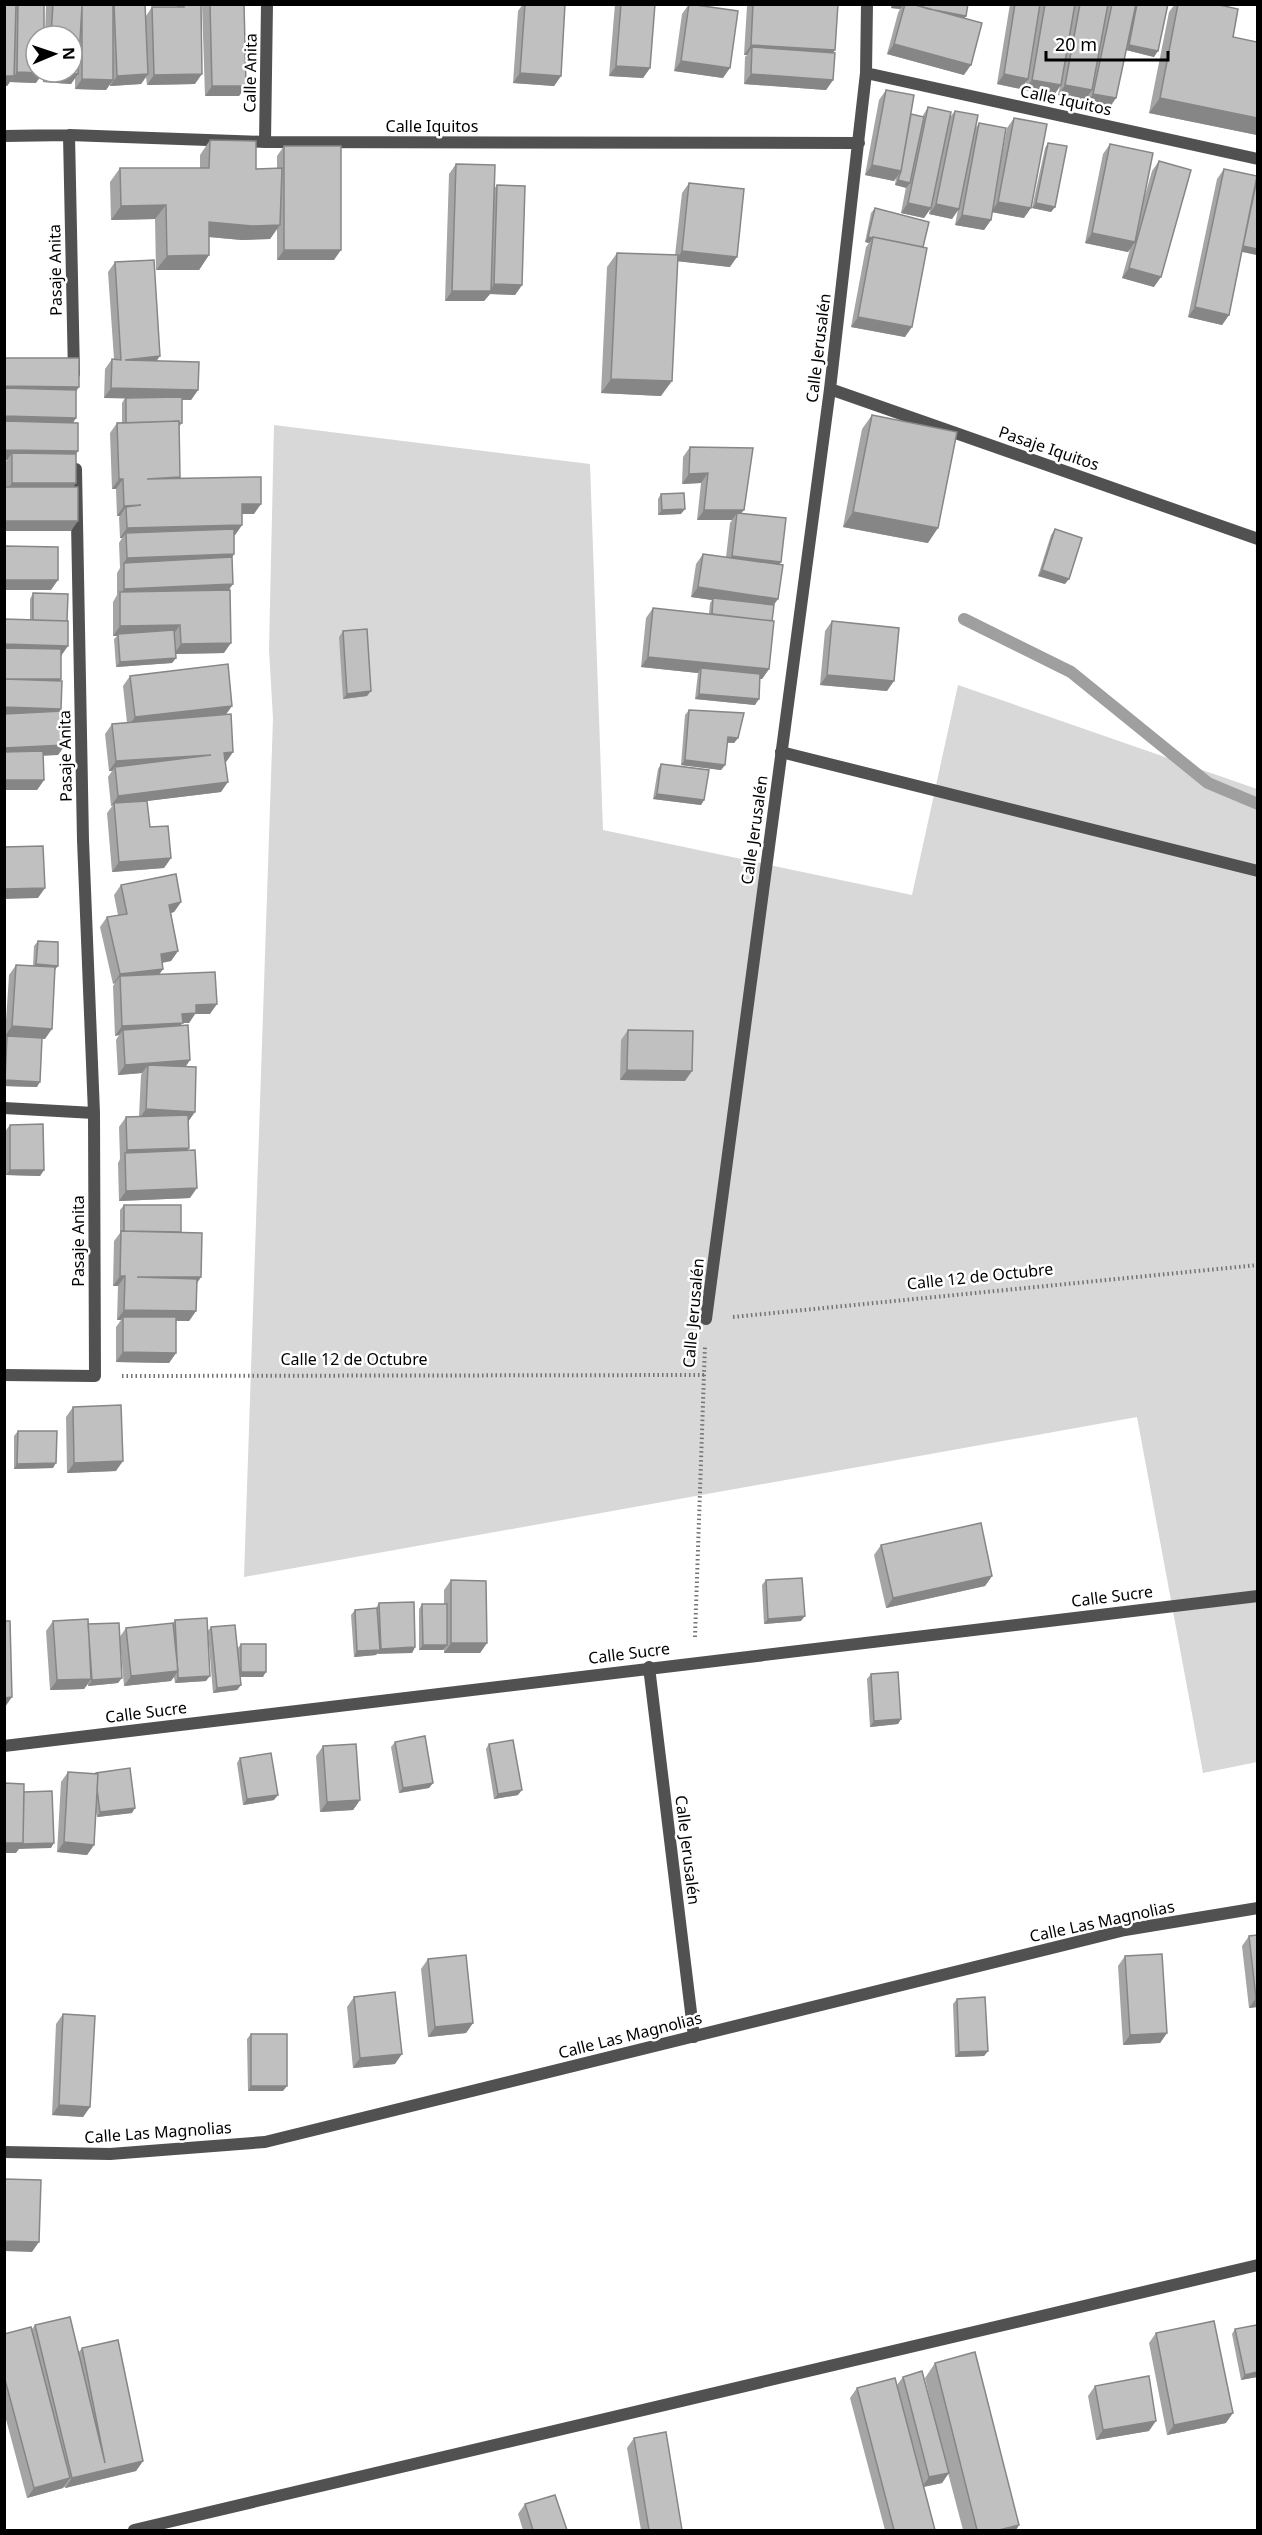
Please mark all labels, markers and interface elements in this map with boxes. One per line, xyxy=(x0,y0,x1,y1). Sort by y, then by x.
north arrow xyxy=(24,24,84,84)
scale bar xyxy=(1046,24,1168,62)
text: 20 m xyxy=(1055,32,1097,56)
street label: Calle Anita xyxy=(238,33,262,113)
text: N xyxy=(58,47,80,60)
street label: Calle Iquitos xyxy=(1018,80,1114,120)
street label: Calle Iquitos xyxy=(386,115,478,137)
street label: Pasaje Anita xyxy=(43,224,67,316)
street label: Calle Jerusalén xyxy=(800,292,836,404)
street label: Pasaje Iquitos xyxy=(996,421,1102,475)
street label: Pasaje Anita xyxy=(53,710,77,802)
street label: Calle Jerusalén xyxy=(735,774,773,886)
street label: Pasaje Anita xyxy=(67,1195,89,1287)
street label: Calle Jerusalén xyxy=(677,1257,709,1369)
street label: Calle 12 de Octubre xyxy=(906,1257,1054,1295)
street label: Calle 12 de Octubre xyxy=(280,1348,428,1370)
street label: Calle Sucre xyxy=(1070,1580,1154,1612)
street label: Calle Sucre xyxy=(587,1637,671,1669)
street label: Calle Sucre xyxy=(104,1696,188,1728)
street label: Calle Jerusalén xyxy=(670,1794,706,1906)
street label: Calle Las Magnolias xyxy=(1028,1895,1176,1947)
street label: Calle Las Magnolias xyxy=(556,2006,704,2064)
street label: Calle Las Magnolias xyxy=(84,2116,232,2148)

